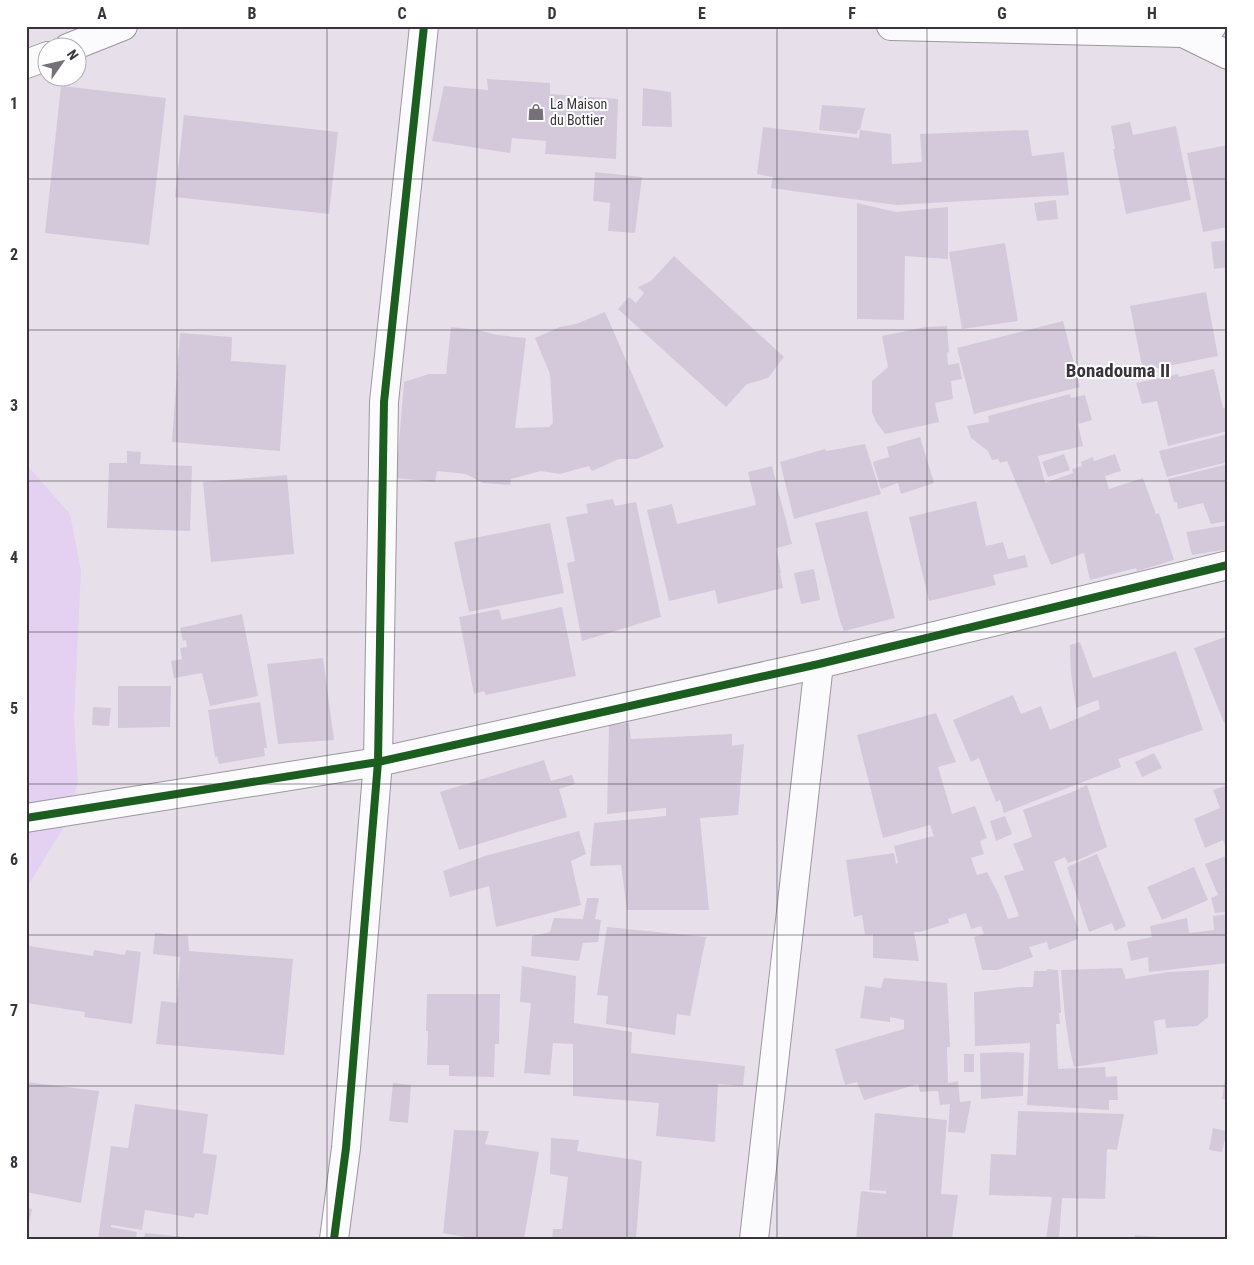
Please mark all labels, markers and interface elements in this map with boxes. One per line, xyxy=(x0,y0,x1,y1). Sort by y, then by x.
text: A xyxy=(97,4,107,23)
text: B xyxy=(248,4,257,23)
text: C xyxy=(397,4,407,23)
text: D xyxy=(547,4,557,23)
text: E xyxy=(698,4,706,23)
text: F xyxy=(848,4,856,23)
text: G xyxy=(997,4,1007,23)
text: H xyxy=(1147,4,1157,23)
north arrow xyxy=(38,38,88,88)
text: N xyxy=(64,47,82,63)
text: 1 xyxy=(10,94,18,113)
place label: La Maison du Bottier xyxy=(550,96,607,128)
shop icon: La Maison du Bottier xyxy=(526,102,546,122)
text: 2 xyxy=(10,245,18,264)
district label: Bonadouma II xyxy=(1066,359,1170,382)
text: 3 xyxy=(10,396,18,415)
text: 4 xyxy=(10,548,18,567)
text: 5 xyxy=(10,699,18,718)
text: 6 xyxy=(10,850,18,869)
text: 7 xyxy=(10,1001,18,1020)
text: 8 xyxy=(10,1153,18,1172)

